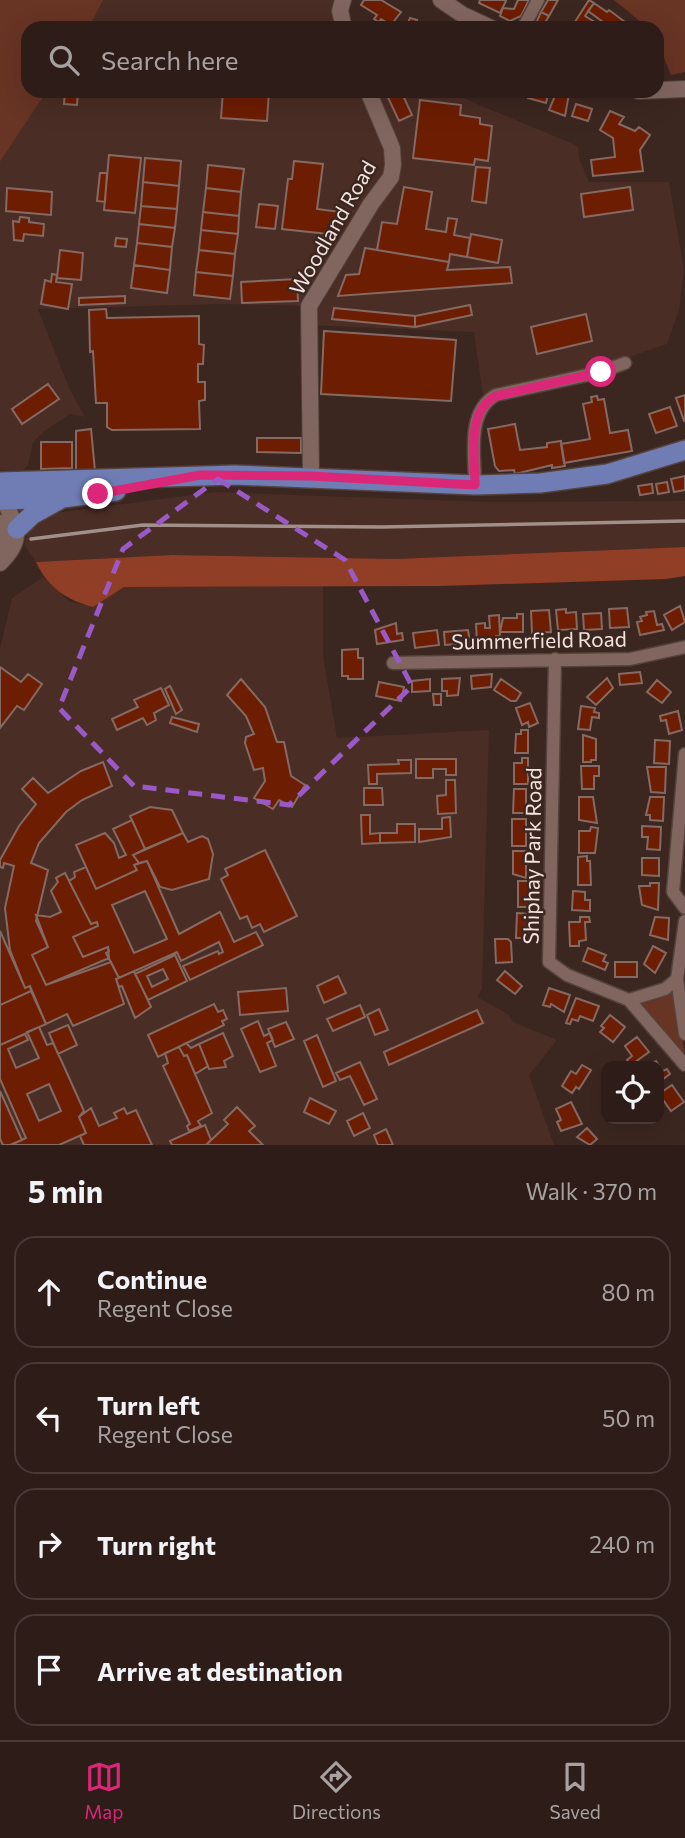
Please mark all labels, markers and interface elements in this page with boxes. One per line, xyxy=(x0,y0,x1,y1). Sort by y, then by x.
search box xyxy=(21,21,664,98)
icon: search xyxy=(45,41,83,79)
text: Search here xyxy=(101,44,239,75)
street label: Woodland Road xyxy=(283,156,380,299)
route start xyxy=(585,356,616,387)
route end xyxy=(82,478,113,509)
street label: Summerfield Road xyxy=(451,625,627,654)
street label: Shiphay Park Road xyxy=(517,767,546,945)
map controls xyxy=(601,1061,664,1124)
button: locate xyxy=(601,1061,664,1124)
text: 5 min xyxy=(28,1172,103,1209)
text: Walk · 370 m xyxy=(526,1177,657,1205)
text: Continue xyxy=(97,1263,207,1294)
icon: ahead xyxy=(30,1273,68,1311)
text: 80 m xyxy=(602,1278,655,1306)
text: Regent Close xyxy=(97,1294,233,1322)
text: Turn left xyxy=(97,1389,200,1420)
icon: left xyxy=(30,1399,68,1437)
text: 50 m xyxy=(602,1404,655,1432)
text: Regent Close xyxy=(97,1420,233,1448)
icon: right xyxy=(30,1525,68,1563)
text: Turn right xyxy=(97,1529,216,1560)
text: 240 m xyxy=(589,1530,655,1558)
icon: arrive xyxy=(30,1651,68,1689)
text: Arrive at destination xyxy=(97,1655,343,1686)
tab: Map xyxy=(84,1758,123,1823)
tab: Directions xyxy=(292,1758,381,1823)
tab: Saved xyxy=(549,1758,601,1823)

